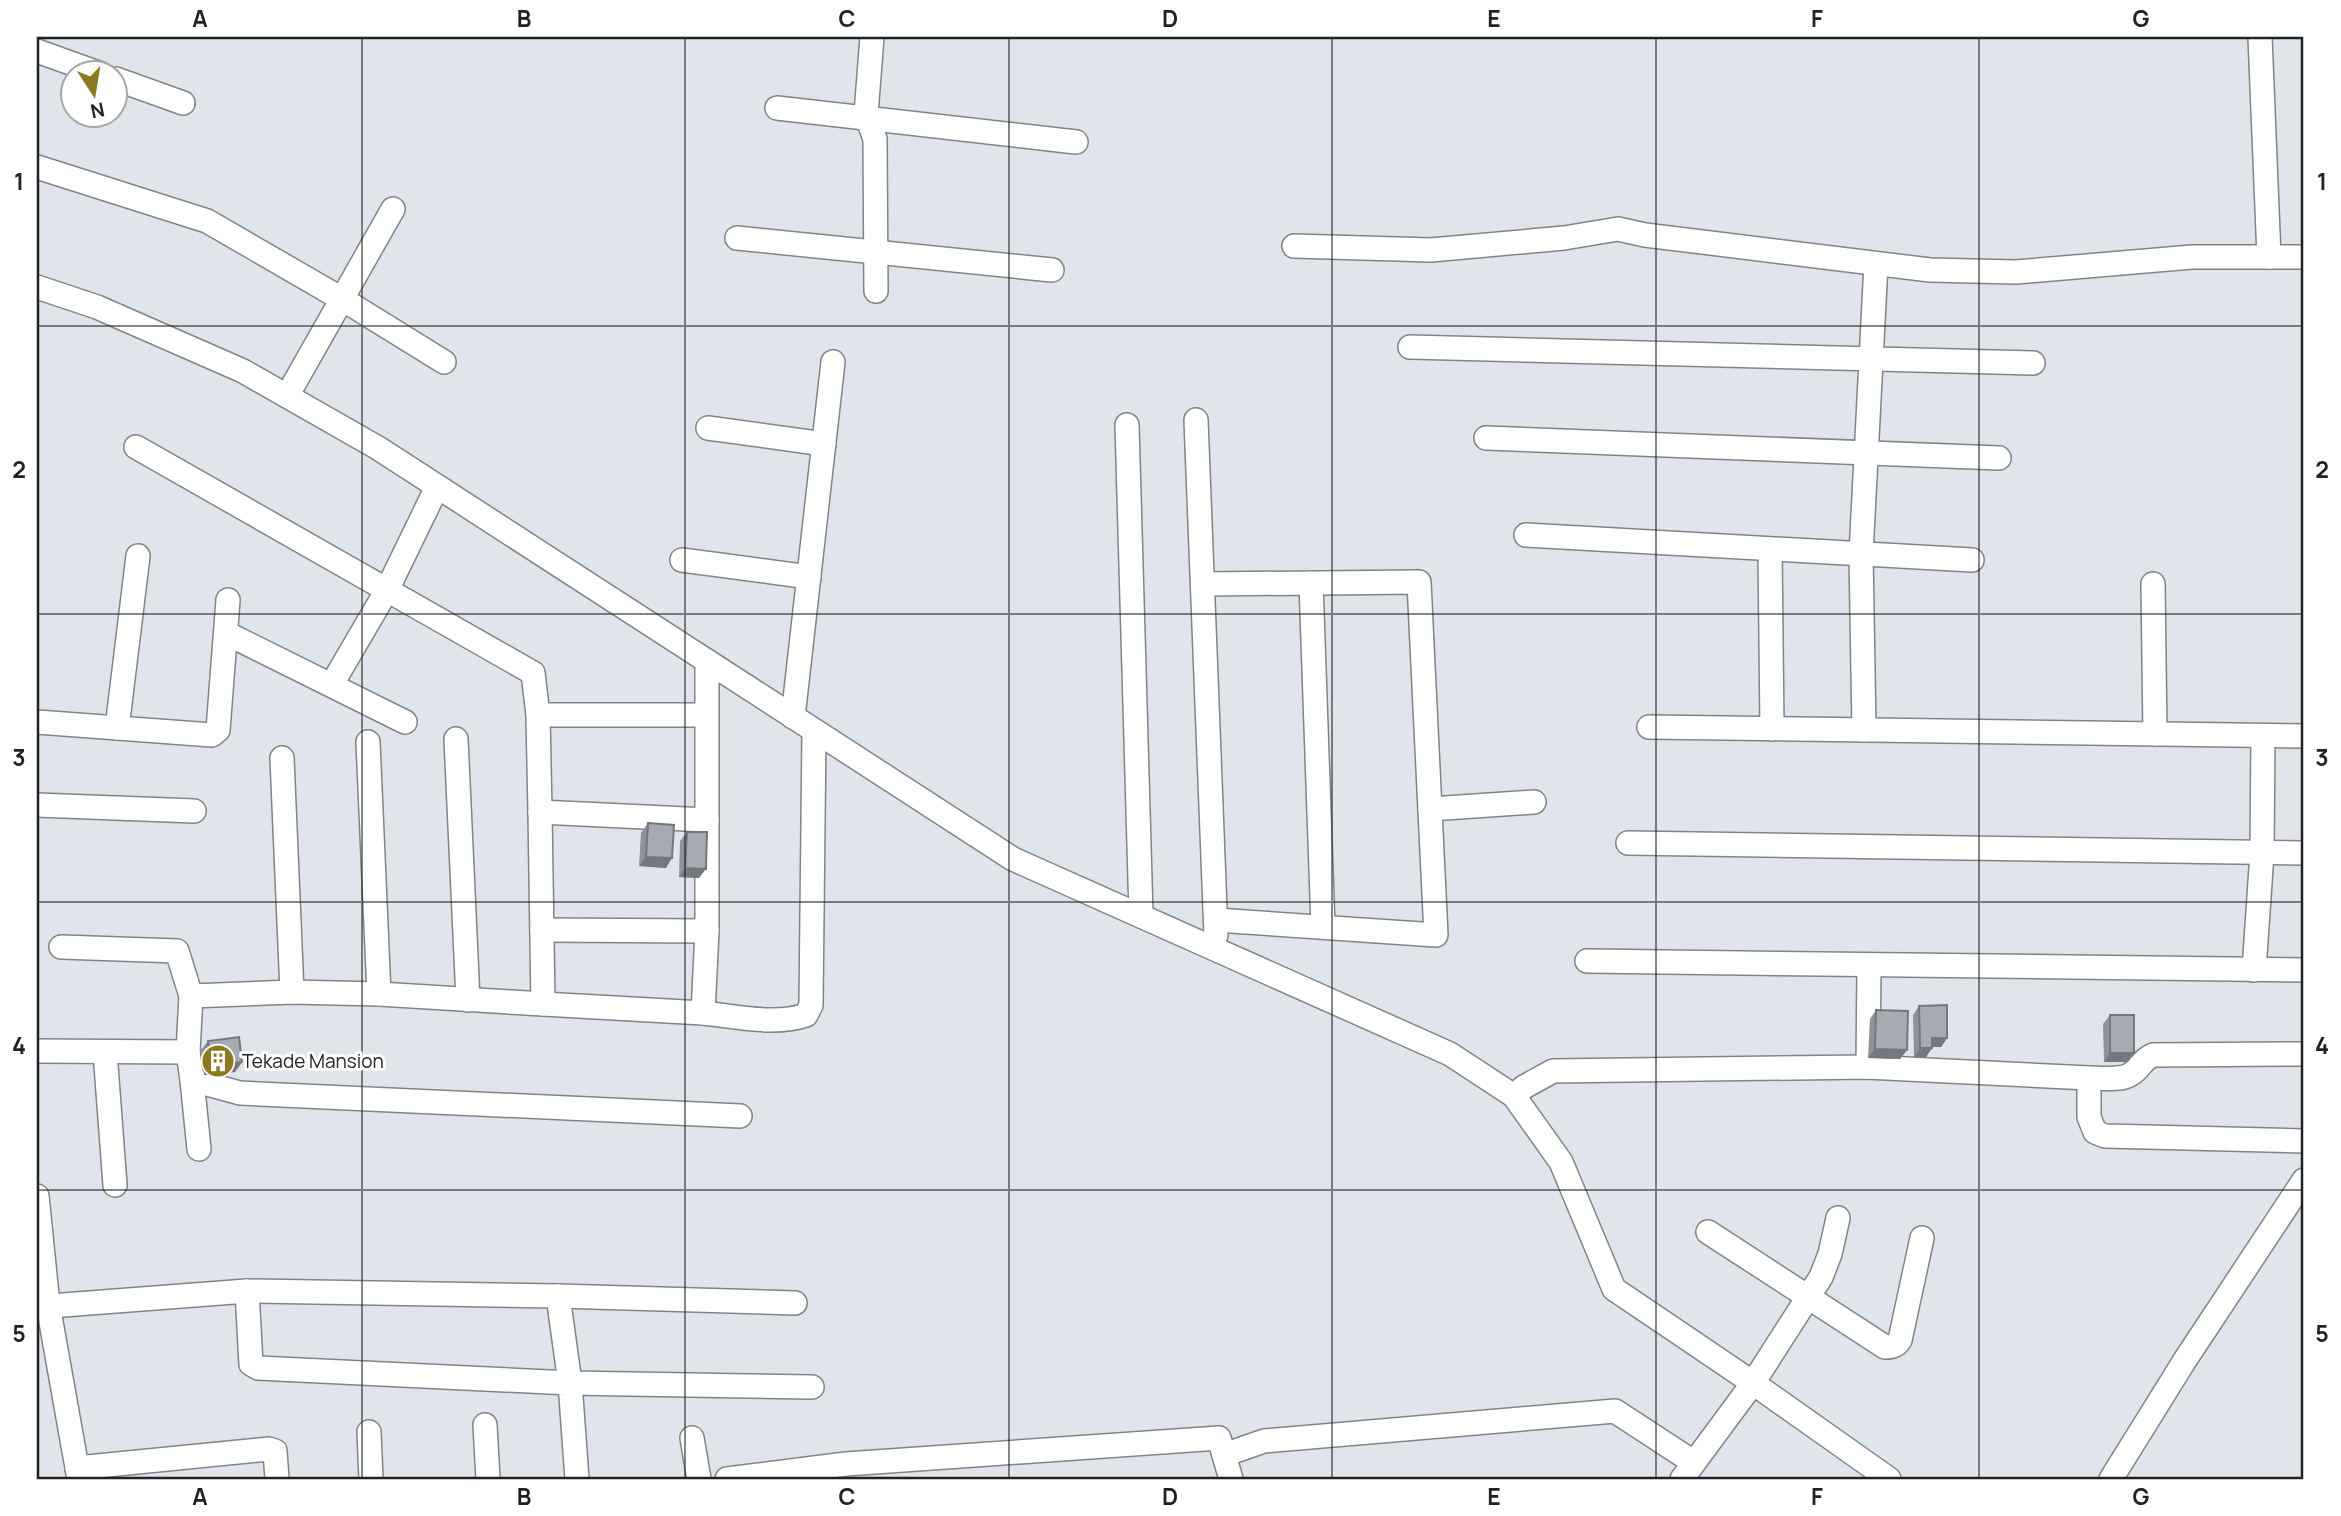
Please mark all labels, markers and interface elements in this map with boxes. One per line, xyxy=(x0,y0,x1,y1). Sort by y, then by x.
text: A xyxy=(192,2,208,34)
text: B xyxy=(517,2,531,34)
text: C xyxy=(839,2,856,34)
text: D xyxy=(1162,2,1178,34)
text: E xyxy=(1487,2,1501,34)
text: F xyxy=(1811,2,1823,34)
text: G xyxy=(2133,2,2150,34)
north arrow xyxy=(60,60,130,130)
text: N xyxy=(88,96,107,125)
text: 1 xyxy=(14,165,24,197)
text: 1 xyxy=(2317,165,2327,197)
text: 2 xyxy=(12,453,26,485)
text: 2 xyxy=(2315,453,2329,485)
text: 3 xyxy=(12,741,26,773)
text: 3 xyxy=(2315,741,2329,773)
text: 4 xyxy=(12,1029,26,1061)
text: 4 xyxy=(2315,1029,2329,1061)
building icon: Tekade Mansion xyxy=(199,1042,237,1080)
place label: Tekade Mansion xyxy=(242,1048,384,1074)
text: 5 xyxy=(12,1317,26,1349)
text: 5 xyxy=(2315,1317,2329,1349)
text: A xyxy=(192,1480,208,1512)
text: B xyxy=(517,1480,531,1512)
text: C xyxy=(839,1480,856,1512)
text: D xyxy=(1162,1480,1178,1512)
text: E xyxy=(1487,1480,1501,1512)
text: F xyxy=(1811,1480,1823,1512)
text: G xyxy=(2133,1480,2150,1512)

